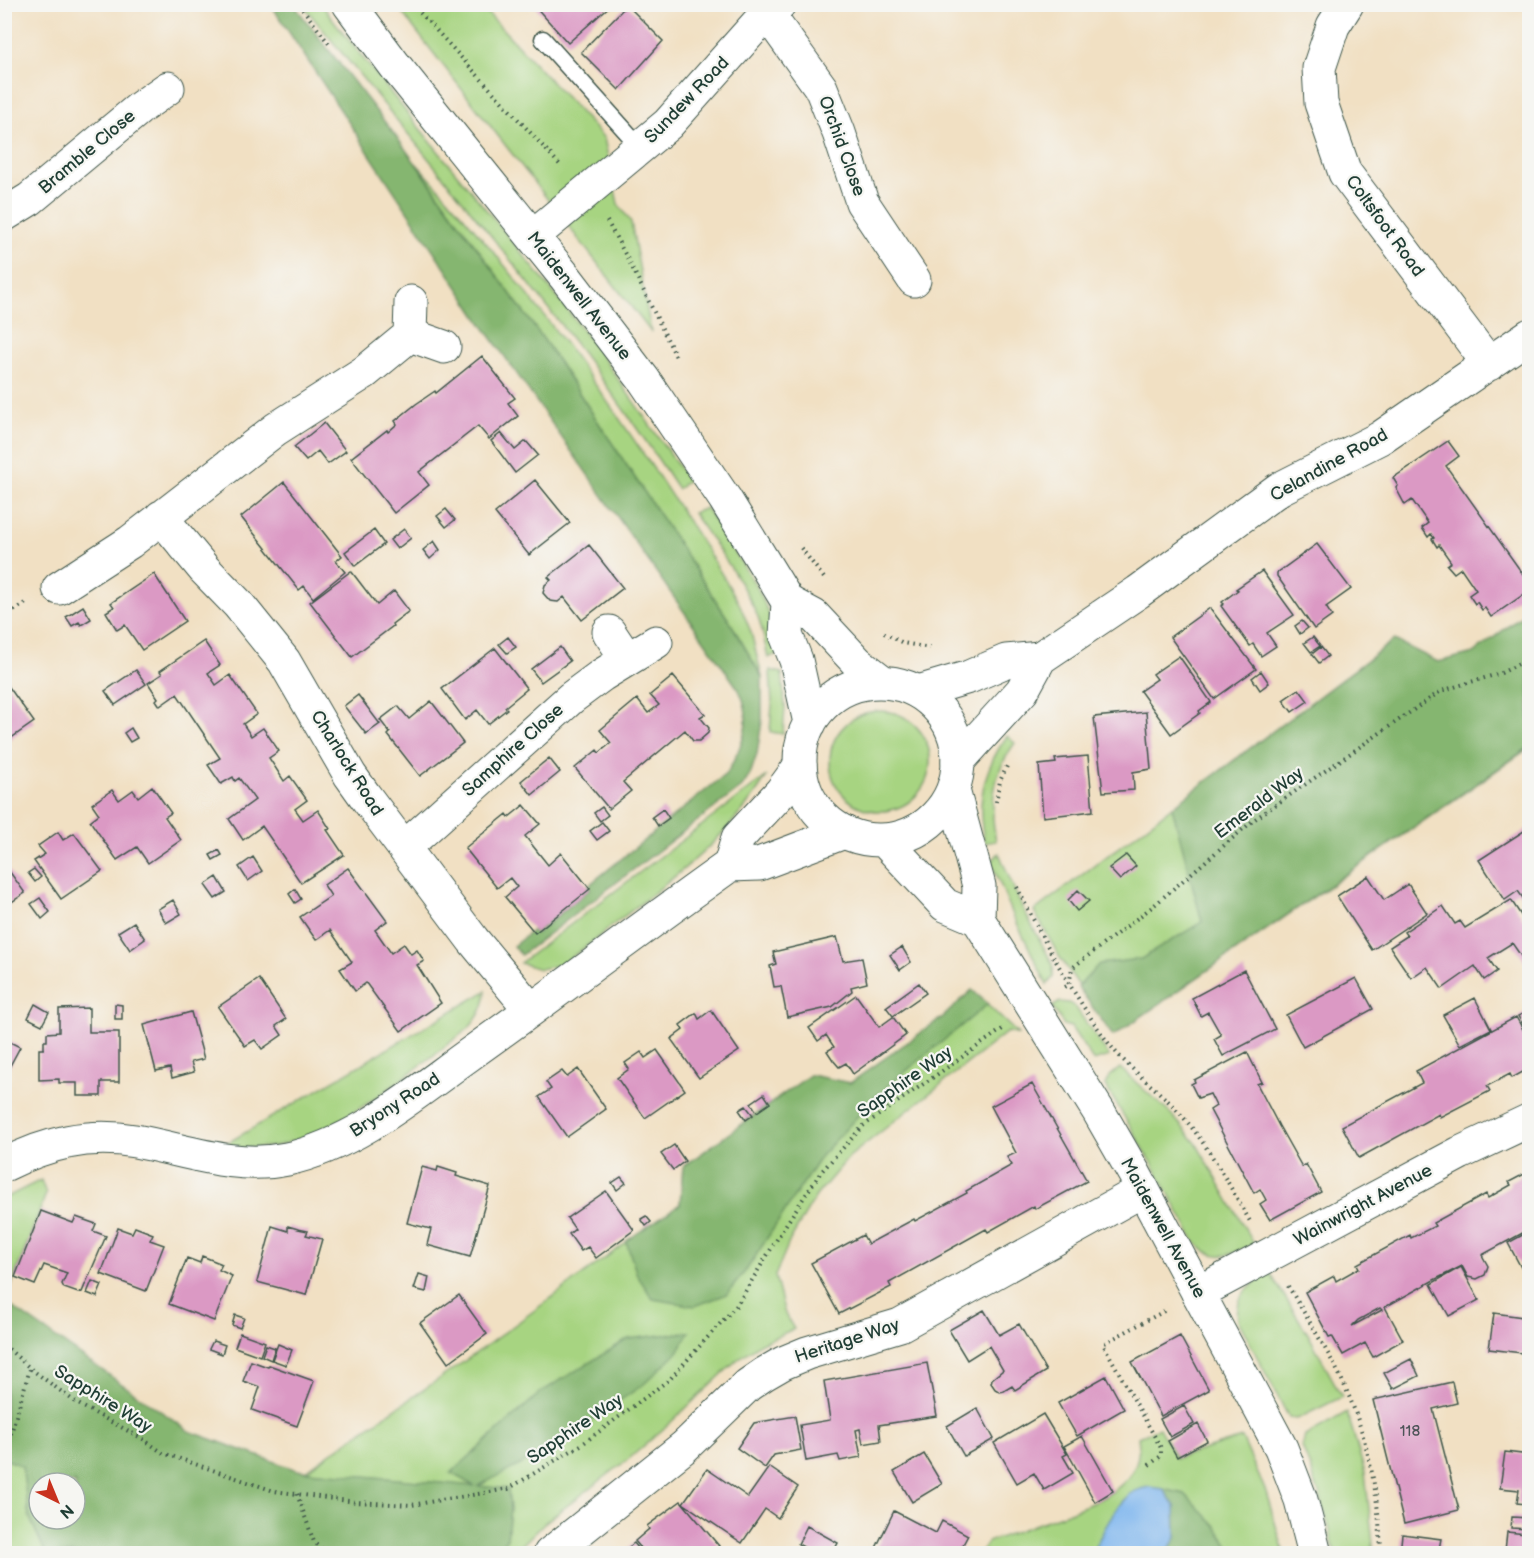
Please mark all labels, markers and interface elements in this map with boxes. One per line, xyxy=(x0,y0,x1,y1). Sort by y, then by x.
street label: Sundew Road xyxy=(640,52,734,148)
street label: Orchid Close xyxy=(814,93,870,199)
street label: Bramble Close xyxy=(34,105,140,199)
street label: Coltsfoot Road xyxy=(1341,171,1429,281)
street label: Maidenwell Avenue xyxy=(522,228,636,365)
street label: Celandine Road xyxy=(1266,424,1392,506)
street label: Samphire Close xyxy=(458,699,568,801)
street label: Charlock Road xyxy=(306,706,388,820)
street label: Emerald Way xyxy=(1210,762,1308,843)
street label: Sapphire Way xyxy=(854,1041,957,1122)
street label: Bryony Road xyxy=(346,1068,444,1142)
street label: Maidenwell Avenue xyxy=(1116,1154,1210,1302)
street label: Wainwright Avenue xyxy=(1290,1159,1436,1250)
street label: Heritage Way xyxy=(792,1314,903,1368)
street label: Sapphire Way xyxy=(50,1361,156,1438)
street label: Sapphire Way xyxy=(523,1389,628,1469)
house number: 118 xyxy=(1400,1422,1420,1441)
north arrow xyxy=(27,1471,87,1531)
text: N xyxy=(55,1500,77,1522)

